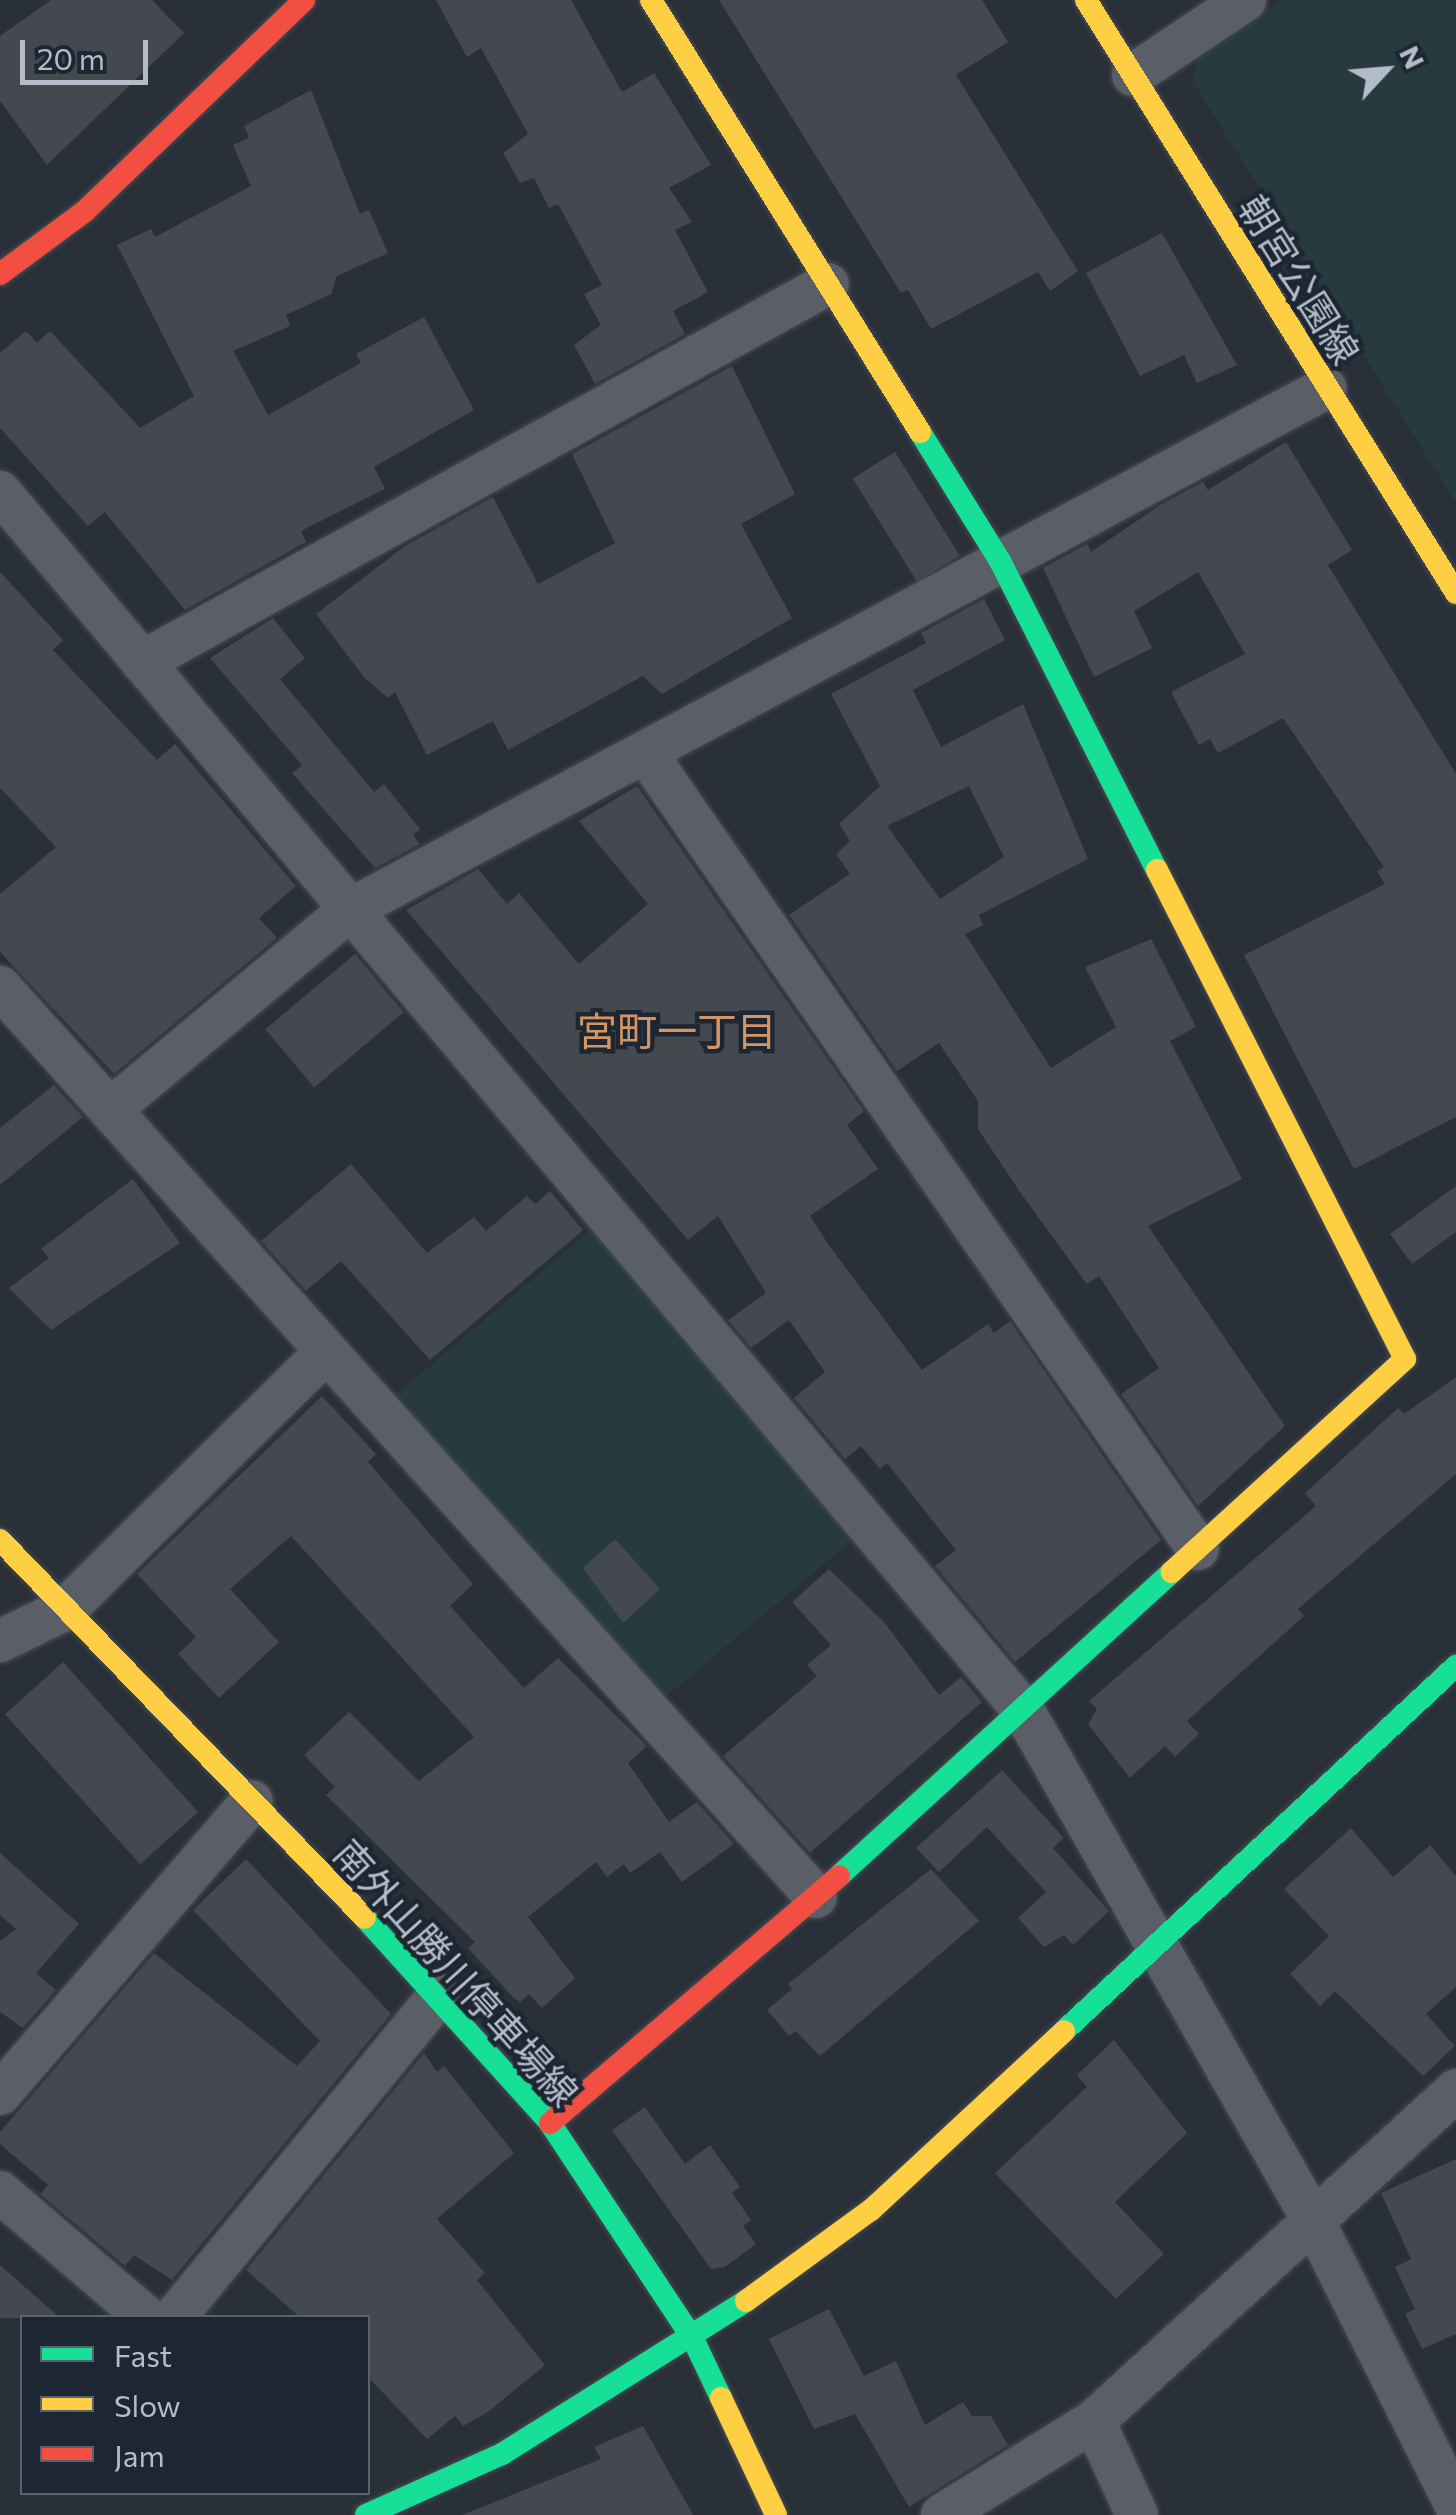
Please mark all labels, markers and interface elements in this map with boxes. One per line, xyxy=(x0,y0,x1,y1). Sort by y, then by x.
scale bar xyxy=(25,20,152,82)
north arrow xyxy=(1336,20,1436,120)
text: 20 m xyxy=(37,39,105,76)
text: N xyxy=(1393,40,1433,74)
street label: 朝宮公園線 xyxy=(1230,186,1370,372)
district label: 宮町一丁目 xyxy=(577,1006,777,1054)
street label: 南外山勝川停車場線 xyxy=(326,1830,588,2114)
legend xyxy=(20,2315,370,2495)
text: Fast xyxy=(114,2336,172,2373)
text: Slow xyxy=(114,2386,181,2423)
text: Jam xyxy=(114,2436,165,2473)

